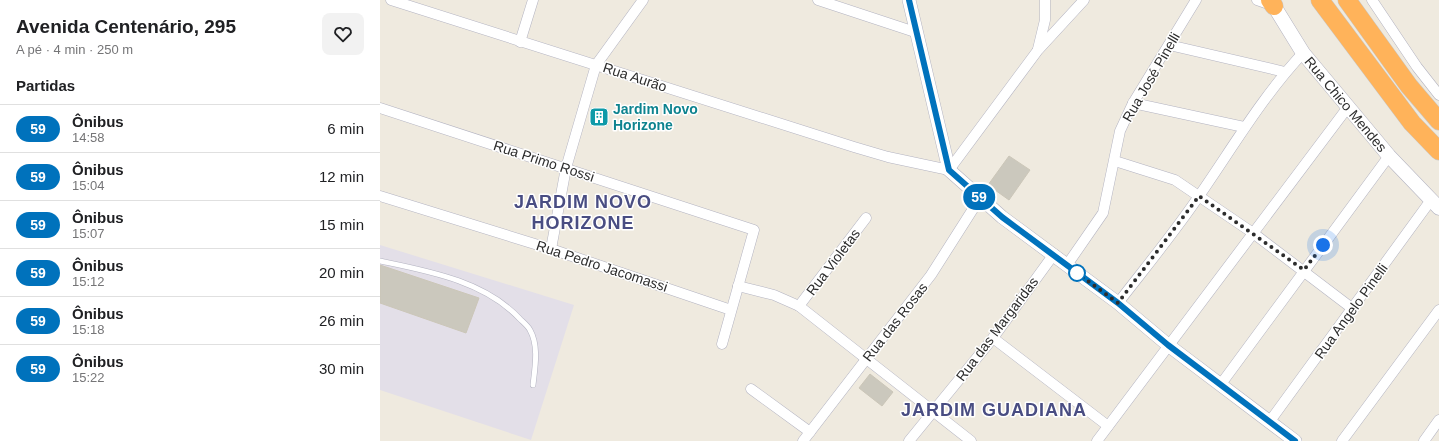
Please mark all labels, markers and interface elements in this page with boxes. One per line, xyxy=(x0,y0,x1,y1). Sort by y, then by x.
button: heart xyxy=(322,13,364,55)
text: Avenida Centenário, 295 xyxy=(16,16,236,37)
street label: Rua José Pinelli xyxy=(1119,30,1183,124)
text: A pé · 4 min · 250 m xyxy=(16,42,133,57)
street label: Rua Chico Mendes xyxy=(1301,53,1390,155)
street label: Rua Aurão xyxy=(601,59,669,95)
text: Partidas xyxy=(16,77,75,94)
place label: Jardim Novo Horizone xyxy=(613,101,698,133)
building icon: Jardim Novo Horizone xyxy=(588,106,610,128)
text: Ônibus xyxy=(72,113,124,130)
text: 6 min xyxy=(327,120,364,137)
text: 59 xyxy=(30,121,46,137)
text: 14:58 xyxy=(72,130,105,145)
street label: Rua Primo Rossi xyxy=(492,137,596,185)
text: Ônibus xyxy=(72,161,124,178)
text: 12 min xyxy=(319,168,364,185)
text: 59 xyxy=(30,169,46,185)
text: 15:04 xyxy=(72,178,105,193)
line badge: 59 xyxy=(961,184,997,210)
text: 59 xyxy=(971,189,987,205)
district label: JARDIM NOVO HORIZONE xyxy=(514,192,652,233)
text: Ônibus xyxy=(72,209,124,226)
text: 15 min xyxy=(319,216,364,233)
text: 59 xyxy=(30,217,46,233)
text: 15:07 xyxy=(72,226,105,241)
street label: Rua Violetas xyxy=(803,226,863,298)
your location xyxy=(1313,235,1333,255)
street label: Rua Pedro Jacomassi xyxy=(534,237,670,295)
text: Ônibus xyxy=(72,257,124,274)
street label: Rua Angelo Pinelli xyxy=(1311,260,1391,362)
text: 20 min xyxy=(319,264,364,281)
unlabelled marker xyxy=(1068,264,1086,282)
text: 59 xyxy=(30,265,46,281)
text: 15:12 xyxy=(72,274,105,289)
street label: Rua das Margaridas xyxy=(953,274,1041,384)
street label: Rua das Rosas xyxy=(859,279,931,365)
text: Ônibus xyxy=(72,305,124,322)
text: 26 min xyxy=(319,312,364,329)
text: 59 xyxy=(30,313,46,329)
text: 15:18 xyxy=(72,322,105,337)
text: Ônibus xyxy=(72,353,124,370)
text: 30 min xyxy=(319,360,364,377)
text: 59 xyxy=(30,361,46,377)
text: 15:22 xyxy=(72,370,105,385)
district label: JARDIM GUADIANA xyxy=(901,400,1087,420)

